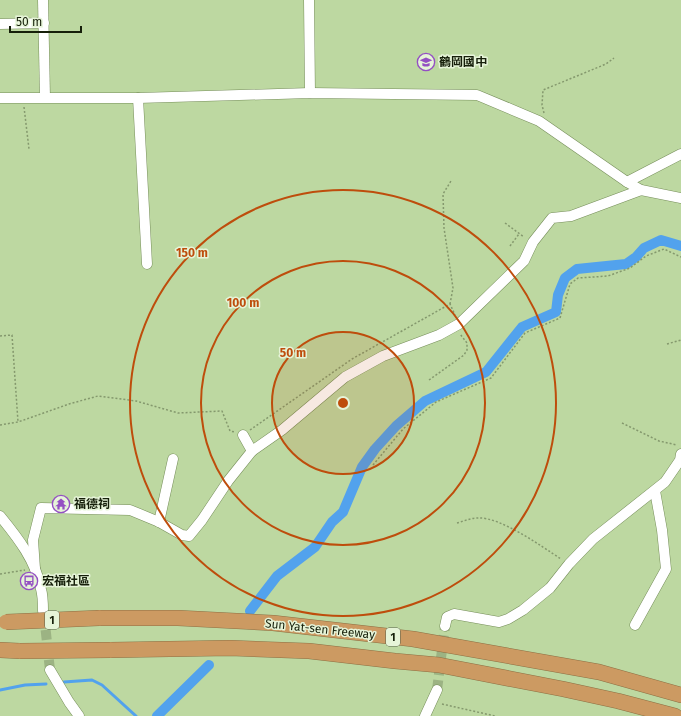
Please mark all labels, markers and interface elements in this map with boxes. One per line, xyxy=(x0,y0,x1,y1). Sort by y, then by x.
scale bar xyxy=(10,8,81,34)
text: 50 m xyxy=(16,15,42,29)
school or university icon: 鶴岡國中 xyxy=(416,52,436,72)
place label: 鶴岡國中 xyxy=(439,55,487,69)
text: 150 m xyxy=(176,246,208,260)
text: 100 m xyxy=(227,296,259,310)
text: 50 m xyxy=(280,346,306,360)
centre of rings xyxy=(336,396,350,410)
temple icon: 福德祠 xyxy=(51,494,71,514)
place label: 福德祠 xyxy=(74,497,110,511)
bus stop icon: 宏福社區 xyxy=(19,571,39,591)
place label: 宏福社區 xyxy=(42,574,90,588)
road number: 1 xyxy=(45,611,59,629)
street label: Sun Yat-sen Freeway xyxy=(264,616,376,642)
road number: 1 xyxy=(386,628,400,646)

